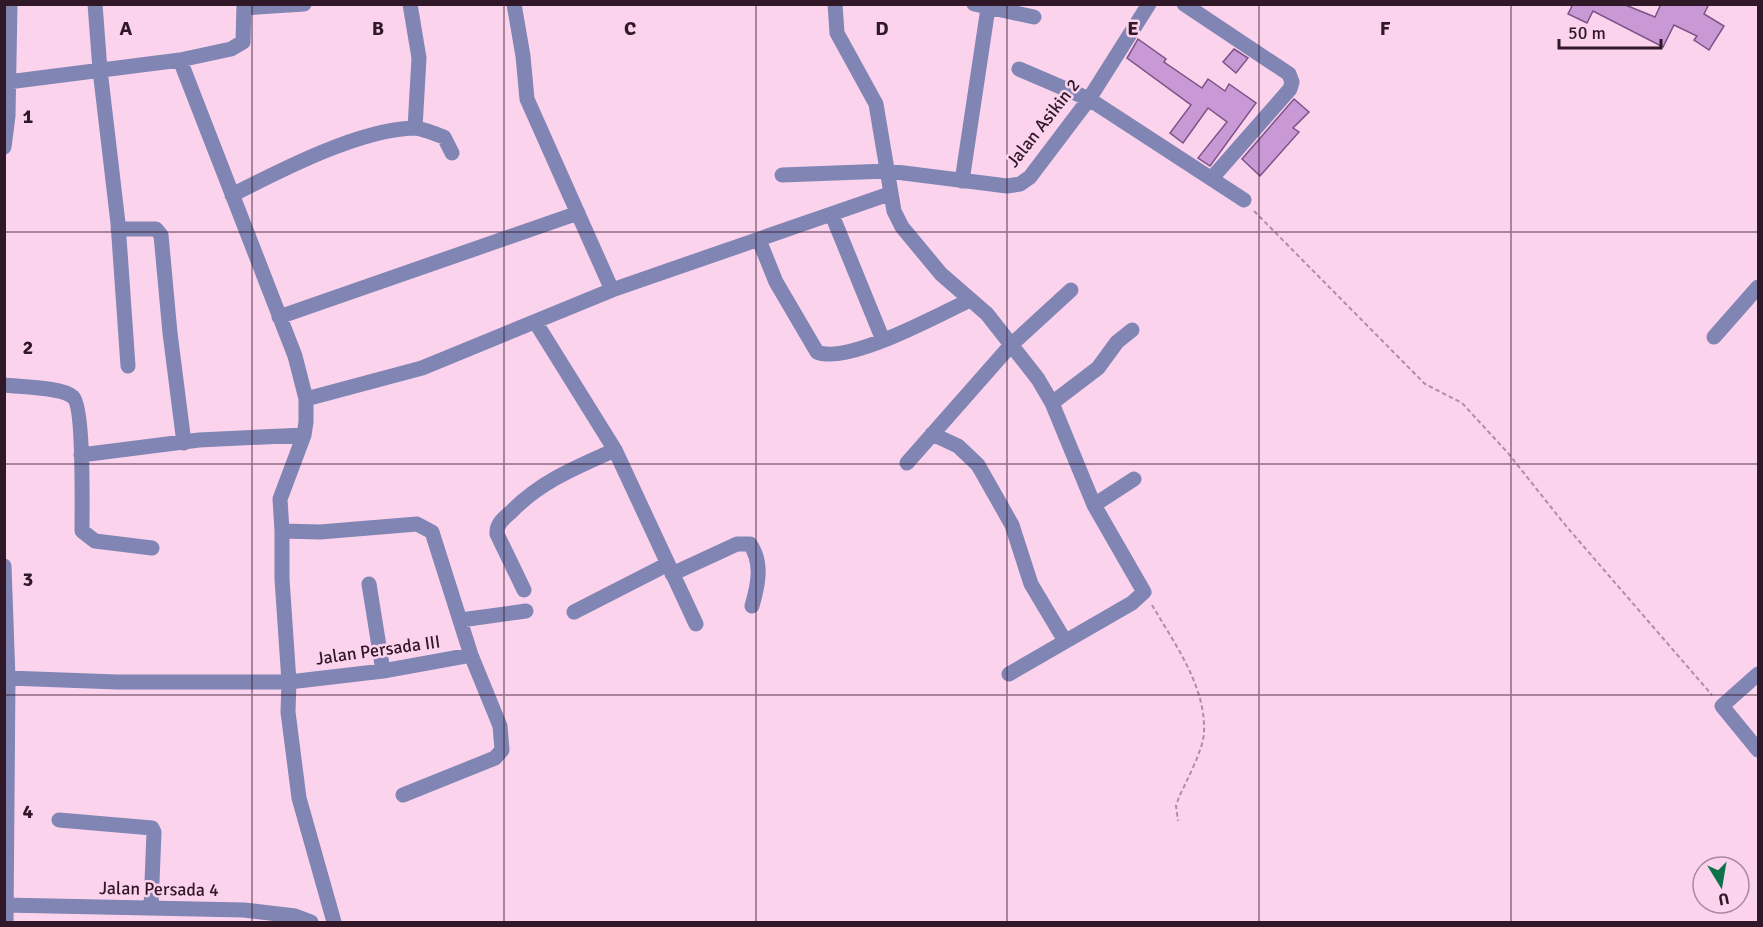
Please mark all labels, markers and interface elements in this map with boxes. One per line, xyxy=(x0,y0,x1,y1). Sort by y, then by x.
scale bar xyxy=(1559,12,1661,50)
text: A xyxy=(120,16,133,41)
text: B xyxy=(372,16,384,41)
text: C xyxy=(624,16,636,41)
text: D xyxy=(875,16,889,41)
text: E xyxy=(1127,16,1139,41)
text: F xyxy=(1380,16,1391,41)
text: 50 m xyxy=(1568,22,1606,44)
street label: Jalan Asikin 2 xyxy=(1002,74,1084,172)
text: 1 xyxy=(23,104,34,129)
text: 2 xyxy=(23,335,33,360)
text: 3 xyxy=(23,567,33,592)
street label: Jalan Persada III xyxy=(314,630,442,670)
text: 4 xyxy=(23,799,34,824)
north arrow xyxy=(1691,855,1751,915)
street label: Jalan Persada 4 xyxy=(99,877,219,901)
text: U xyxy=(1716,888,1731,910)

